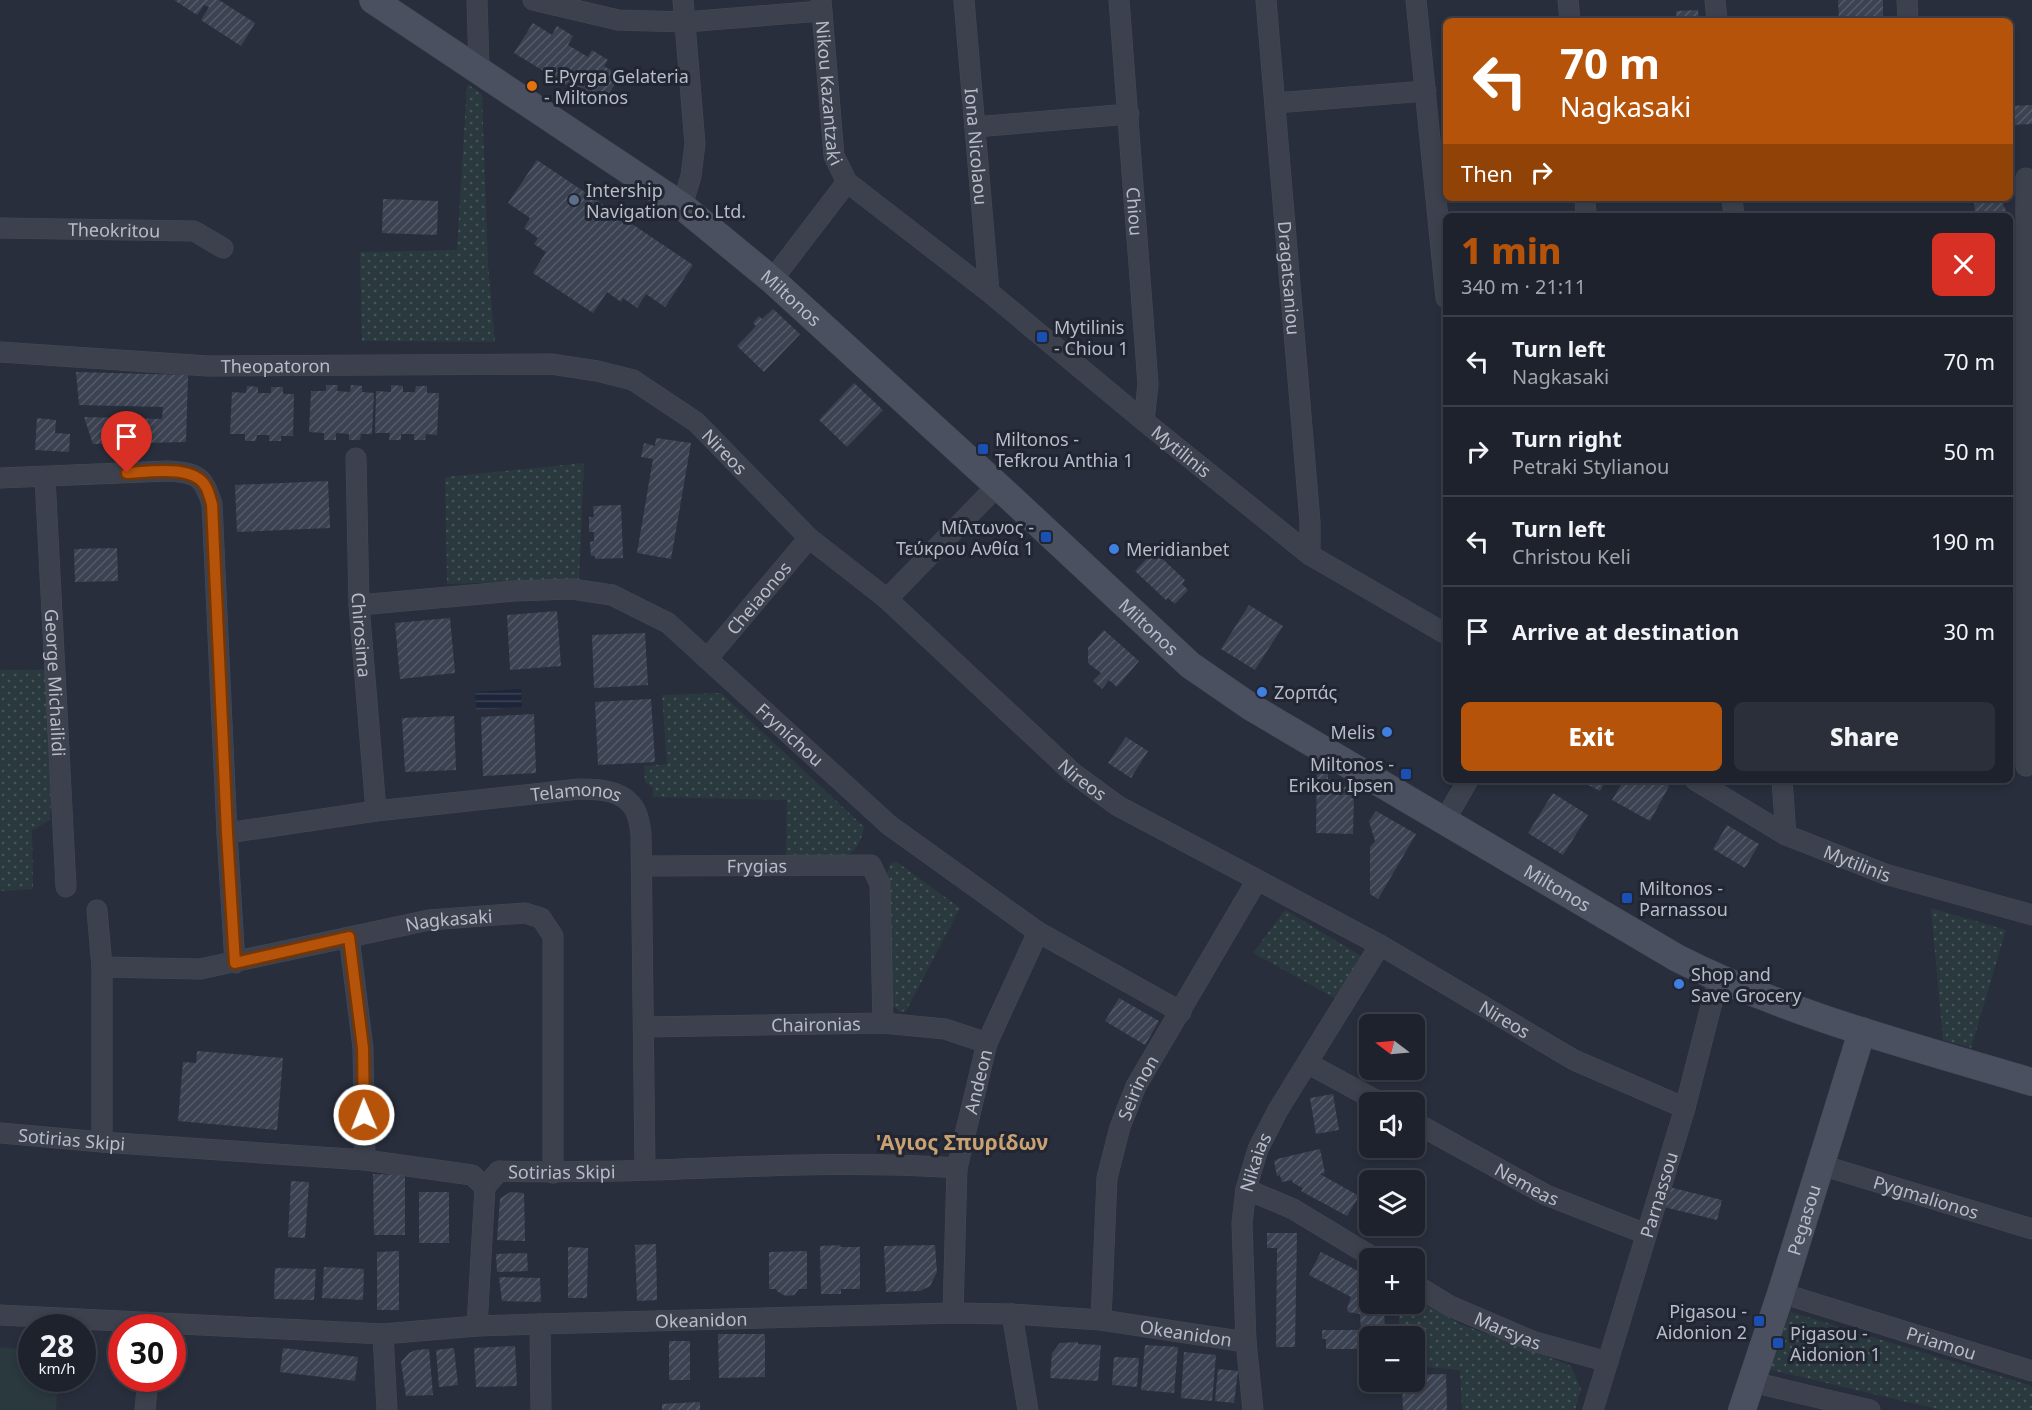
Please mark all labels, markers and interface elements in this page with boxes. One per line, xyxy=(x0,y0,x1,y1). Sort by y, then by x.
street label: Nikou Kazantzaki xyxy=(811,19,849,169)
text: 70 m xyxy=(1560,34,1660,91)
icon: left xyxy=(1461,42,1539,120)
place label: E.Pyrga Gelateria - Miltonos xyxy=(544,64,689,109)
marker: E.Pyrga Gelateria - Miltonos xyxy=(525,79,539,93)
street label: Iona Nicolaou xyxy=(960,87,994,206)
text: Nagkasaki xyxy=(1560,88,1691,125)
icon: right xyxy=(1525,156,1558,189)
text: Then xyxy=(1461,158,1513,188)
place label: Intership Navigation Co. Ltd. xyxy=(586,178,746,223)
street label: Chiou xyxy=(1121,186,1149,237)
marker: Intership Navigation Co. Ltd. xyxy=(567,193,581,207)
street label: Theokritou xyxy=(68,217,160,242)
street label: Dragatsaniou xyxy=(1273,220,1306,336)
text: 1 min xyxy=(1461,226,1562,275)
button: close xyxy=(1932,233,1995,296)
street label: Miltonos xyxy=(756,264,827,331)
text: 340 m · 21:11 xyxy=(1461,273,1586,300)
place label: Mytilinis - Chiou 1 xyxy=(1054,315,1129,360)
marker: Mytilinis - Chiou 1 xyxy=(1035,330,1049,344)
text: Turn left xyxy=(1512,333,1606,363)
icon: left xyxy=(1461,345,1494,378)
text: 70 m xyxy=(1944,346,1995,376)
street label: Theopatoron xyxy=(221,353,331,378)
text: Nagkasaki xyxy=(1512,363,1609,390)
pin xyxy=(101,411,152,473)
icon: arrive xyxy=(110,420,143,453)
street label: Mytilinis xyxy=(1147,420,1216,483)
street label: Nireos xyxy=(697,423,753,480)
text: Turn right xyxy=(1512,423,1622,453)
place label: Miltonos - Tefkrou Anthia 1 xyxy=(995,427,1133,472)
icon: right xyxy=(1461,435,1494,468)
text: 50 m xyxy=(1944,436,1995,466)
marker: Miltonos - Tefkrou Anthia 1 xyxy=(976,442,990,456)
text: Petraki Stylianou xyxy=(1512,453,1669,480)
text: Turn left xyxy=(1512,513,1606,543)
place label: Μίλτωνος - Τεύκρου Ανθία 1 xyxy=(896,515,1034,560)
icon: left xyxy=(1461,525,1494,558)
text: 190 m xyxy=(1931,526,1995,556)
marker: Μίλτωνος - Τεύκρου Ανθία 1 xyxy=(1039,530,1053,544)
place label: Meridianbet xyxy=(1126,537,1230,561)
marker: Meridianbet xyxy=(1107,542,1121,556)
text: Christou Keli xyxy=(1512,543,1631,570)
street label: Cheiaonos xyxy=(721,556,796,640)
street label: Chirosima xyxy=(347,592,377,678)
street label: Miltonos xyxy=(1114,593,1184,661)
street label: George Michailidi xyxy=(40,608,71,757)
icon: arrive xyxy=(1461,615,1494,648)
text: Arrive at destination xyxy=(1512,616,1739,646)
text: 30 m xyxy=(1944,616,1995,646)
place label: Ζορπάς xyxy=(1274,680,1337,704)
marker: Ζορπάς xyxy=(1255,685,1269,699)
street label: Frynichou xyxy=(751,697,829,772)
button: Exit xyxy=(1461,702,1722,771)
button: Share xyxy=(1734,702,1995,771)
place label: Melis xyxy=(1331,720,1375,744)
marker: Melis xyxy=(1380,725,1394,739)
place label: Miltonos - Erikou Ipsen xyxy=(1289,752,1394,797)
street label: Nireos xyxy=(1053,753,1112,806)
marker: Miltonos - Erikou Ipsen xyxy=(1399,767,1413,781)
street label: Telamonos xyxy=(529,777,626,807)
street label: Mytilinis xyxy=(1820,839,1893,887)
street label: Frygias xyxy=(727,853,787,878)
street label: Miltonos xyxy=(1520,859,1595,917)
place label: Miltonos - Parnassou xyxy=(1639,876,1728,921)
marker: Miltonos - Parnassou xyxy=(1620,891,1634,905)
street label: Nagkasaki xyxy=(403,903,493,937)
place label: Shop and Save Grocery xyxy=(1691,962,1802,1007)
marker: Shop and Save Grocery xyxy=(1672,977,1686,991)
street label: Nireos xyxy=(1475,995,1535,1043)
street label: Chaironias xyxy=(771,1011,861,1037)
north arrow xyxy=(1359,1014,1425,1080)
map controls xyxy=(1359,1014,1425,1392)
street label: Andeon xyxy=(958,1047,997,1116)
street label: Seirinon xyxy=(1112,1050,1164,1124)
position arrow xyxy=(332,1083,396,1147)
button: sound xyxy=(1359,1092,1425,1158)
street label: Sotirias Skipi xyxy=(17,1123,126,1156)
district label: 'Αγιος Σπυρίδων xyxy=(876,1128,1048,1156)
street label: Nikaias xyxy=(1234,1128,1277,1195)
street label: Parnassou xyxy=(1634,1149,1683,1241)
street label: Nemeas xyxy=(1491,1157,1562,1211)
street label: Sotirias Skipi xyxy=(508,1159,616,1184)
button: layers xyxy=(1359,1170,1425,1236)
street label: Pygmalionos xyxy=(1871,1170,1982,1224)
street label: Pegasou xyxy=(1781,1181,1826,1258)
button: + xyxy=(1359,1248,1425,1314)
place label: Pigasou - Aidonion 2 xyxy=(1656,1299,1747,1344)
street label: Okeanidon xyxy=(654,1306,748,1333)
street label: Marsyas xyxy=(1471,1306,1544,1355)
speed limit sign: 30 xyxy=(108,1314,186,1392)
street label: Okeanidon xyxy=(1138,1314,1234,1352)
marker: Pigasou - Aidonion 2 xyxy=(1752,1314,1766,1328)
place label: Pigasou - Aidonion 1 xyxy=(1790,1321,1881,1366)
street label: Priamou xyxy=(1904,1321,1979,1365)
text: 28 xyxy=(40,1325,74,1366)
button: − xyxy=(1359,1326,1425,1392)
marker: Pigasou - Aidonion 1 xyxy=(1771,1336,1785,1350)
text: km/h xyxy=(39,1358,75,1378)

